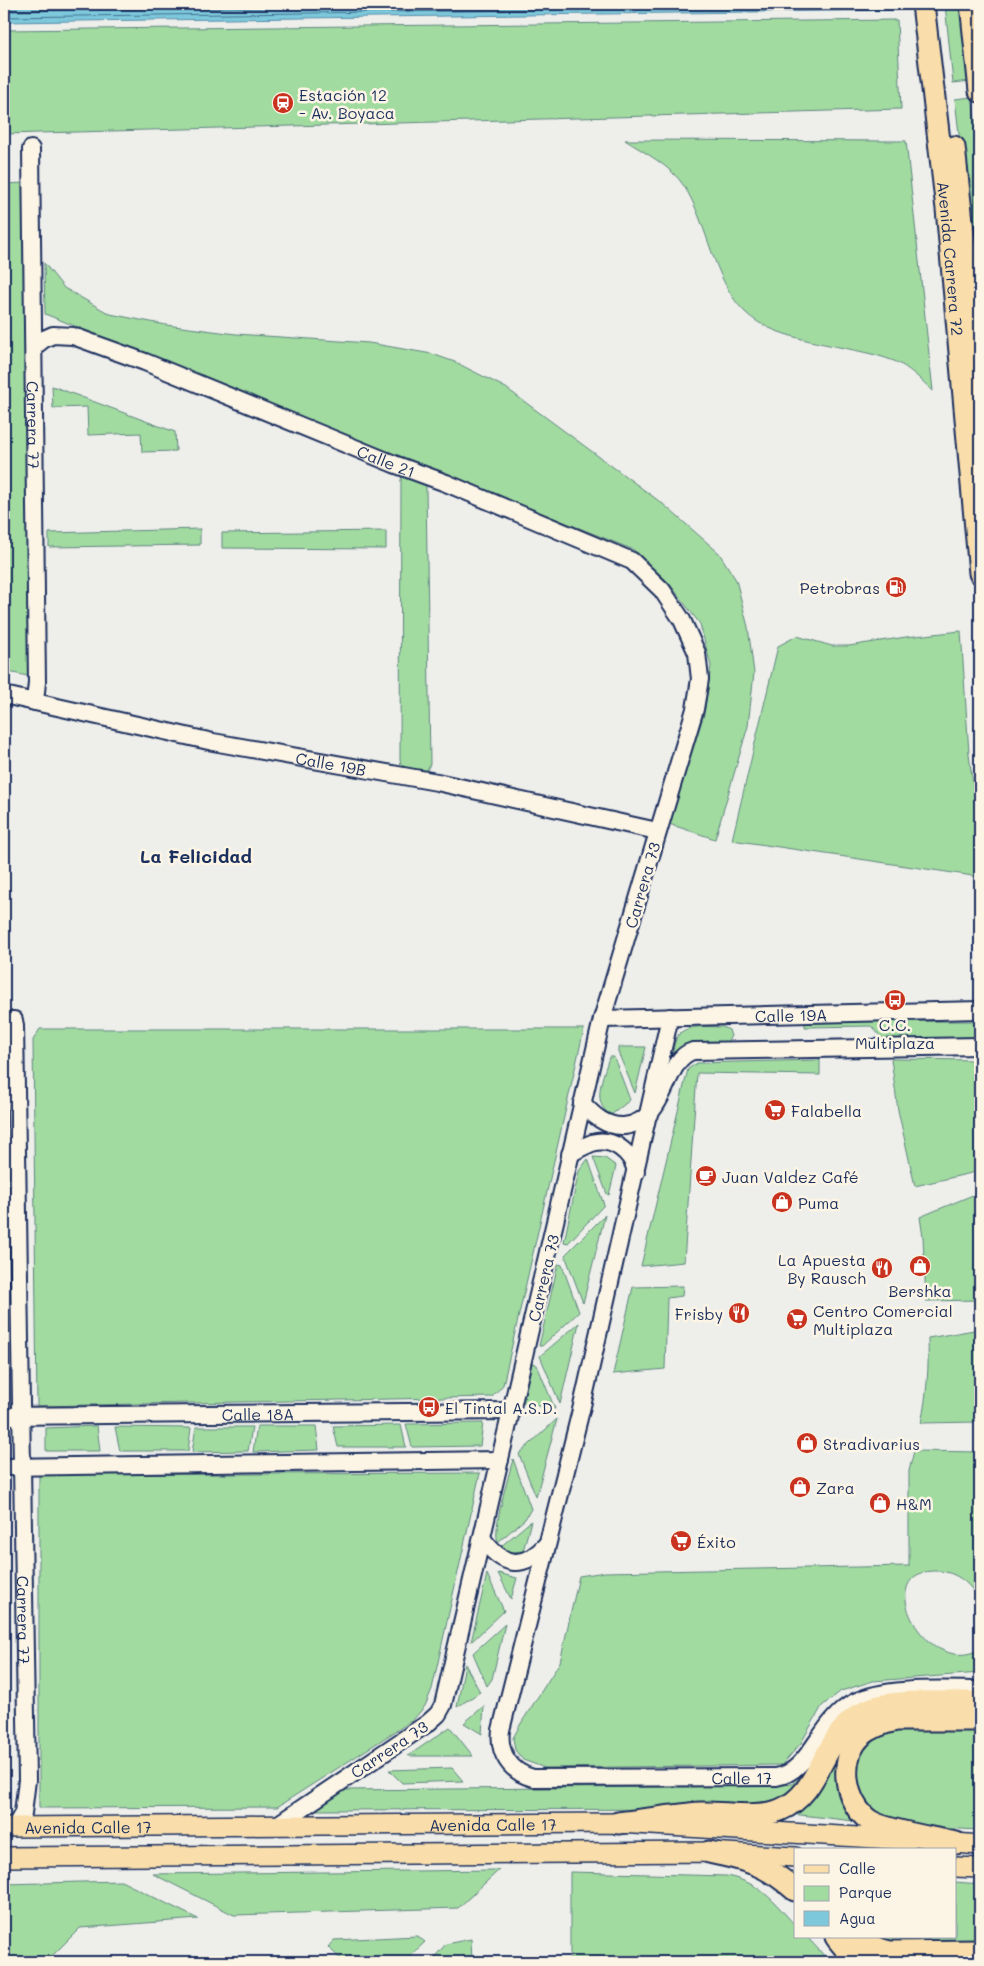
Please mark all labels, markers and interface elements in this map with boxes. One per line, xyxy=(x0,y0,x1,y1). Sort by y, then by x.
place label: Estación 12 - Av. Boyaca xyxy=(299,84,395,123)
station icon: Estación 12 - Av. Boyaca xyxy=(271,91,295,115)
street label: Avenida Carrera 72 xyxy=(933,180,969,337)
street label: Carrera 77 xyxy=(23,381,45,469)
street label: Calle 21 xyxy=(354,440,418,481)
fuel station icon: Petrobras xyxy=(884,575,908,599)
place label: Petrobras xyxy=(800,577,880,598)
street label: Calle 19B xyxy=(294,746,368,780)
street label: Carrera 73 xyxy=(620,839,664,931)
district label: La Felicidad xyxy=(140,844,252,868)
bus stop icon: C.C. Multiplaza xyxy=(883,988,907,1012)
street label: Calle 19A xyxy=(755,1003,827,1026)
place label: C.C. Multiplaza xyxy=(855,1014,935,1053)
supermarket icon: Falabella xyxy=(763,1098,787,1122)
place label: Falabella xyxy=(791,1100,862,1121)
cafe icon: Juan Valdez Café xyxy=(694,1164,718,1188)
place label: Juan Valdez Café xyxy=(722,1166,859,1187)
shop icon: Puma xyxy=(770,1190,794,1214)
place label: Puma xyxy=(798,1192,839,1213)
street label: Carrera 73 xyxy=(523,1232,563,1324)
place label: La Apuesta By Rausch xyxy=(778,1249,866,1288)
shop icon: Bershka xyxy=(908,1254,932,1278)
restaurant icon: La Apuesta By Rausch xyxy=(870,1256,894,1280)
place label: Bershka xyxy=(888,1280,952,1301)
place label: Centro Comercial Multiplaza xyxy=(813,1300,953,1339)
restaurant icon: Frisby xyxy=(727,1301,751,1325)
place label: Frisby xyxy=(675,1303,723,1324)
supermarket icon: Centro Comercial Multiplaza xyxy=(785,1307,809,1331)
bus stop icon: El Tintal A.S.D. xyxy=(417,1395,441,1419)
place label: El Tintal A.S.D. xyxy=(445,1397,557,1418)
street label: Calle 18A xyxy=(222,1403,294,1424)
shop icon: Stradivarius xyxy=(795,1431,819,1455)
place label: Stradivarius xyxy=(823,1433,920,1454)
shop icon: Zara xyxy=(788,1475,812,1499)
place label: Zara xyxy=(816,1477,855,1498)
shop icon: H&M xyxy=(868,1491,892,1515)
place label: H&M xyxy=(896,1493,932,1514)
supermarket icon: Éxito xyxy=(669,1529,693,1553)
place label: Éxito xyxy=(697,1531,736,1552)
street label: Carrera 77 xyxy=(13,1576,36,1664)
street label: Carrera 73 xyxy=(346,1715,432,1783)
street label: Calle 17 xyxy=(711,1767,772,1788)
street label: Avenida Calle 17 xyxy=(429,1813,557,1835)
street label: Avenida Calle 17 xyxy=(24,1816,152,1837)
legend xyxy=(794,1848,956,1938)
text: Calle xyxy=(839,1858,876,1878)
text: Parque xyxy=(839,1882,892,1902)
text: Agua xyxy=(839,1908,876,1928)

